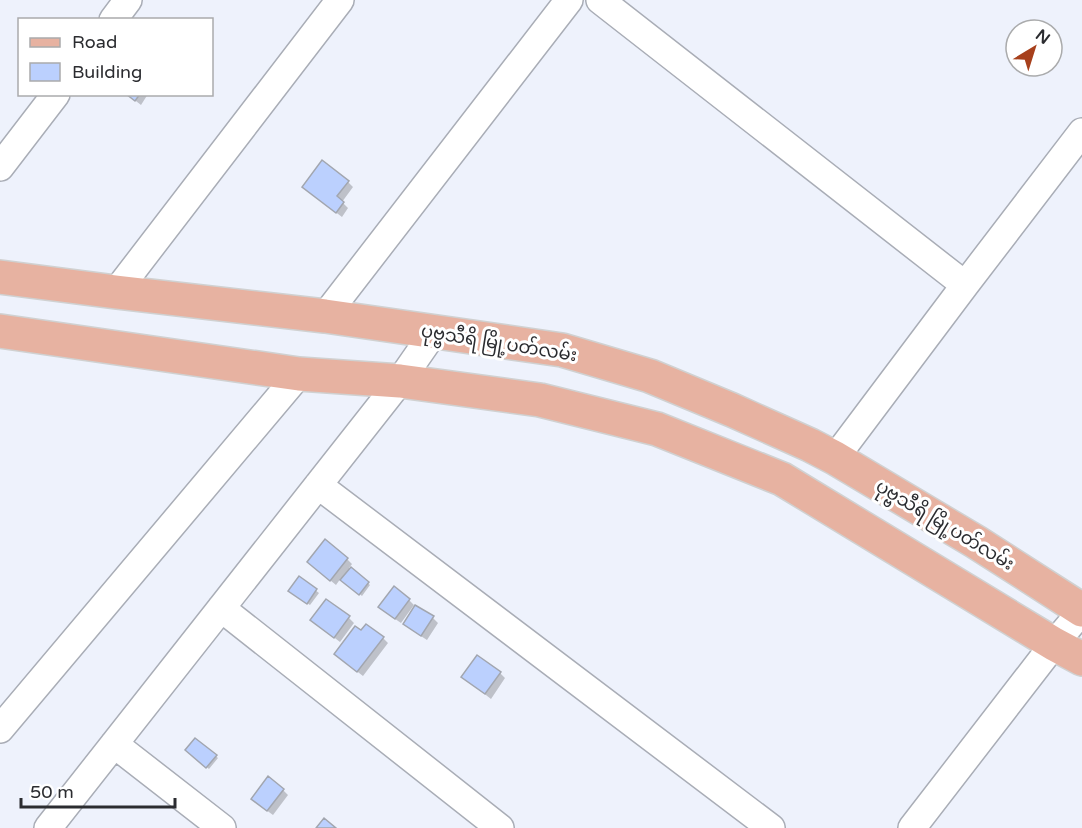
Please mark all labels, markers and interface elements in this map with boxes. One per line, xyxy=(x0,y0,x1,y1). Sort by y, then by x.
legend xyxy=(18,18,213,96)
north arrow xyxy=(1004,18,1064,78)
text: N xyxy=(1031,25,1054,49)
text: Road xyxy=(72,31,117,53)
text: Building xyxy=(72,61,142,83)
street label: ပုဗ္ဗသီရိ မြို့ပတ်လမ်း xyxy=(419,317,579,371)
street label: ပုဗ္ဗသီရိ မြို့ပတ်လမ်း xyxy=(870,472,1020,579)
scale bar xyxy=(21,771,176,809)
text: 50 m xyxy=(30,781,74,803)

